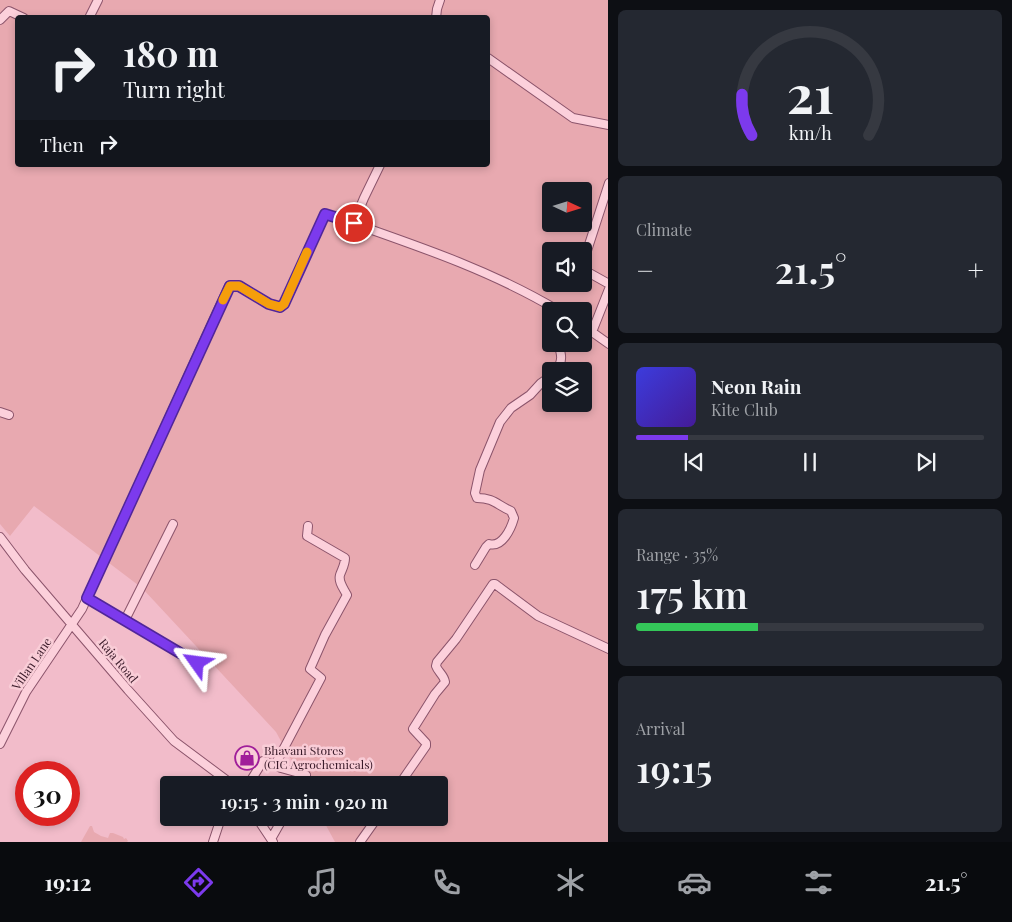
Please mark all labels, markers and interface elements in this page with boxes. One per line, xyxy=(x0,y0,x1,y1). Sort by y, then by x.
text: 180 m xyxy=(123,29,218,76)
icon: right xyxy=(40,35,105,100)
text: 21 xyxy=(786,58,834,127)
text: Turn right xyxy=(123,74,225,104)
text: km/h xyxy=(789,121,832,144)
icon: right xyxy=(94,130,122,158)
text: Then xyxy=(40,131,84,157)
north arrow xyxy=(542,182,592,232)
map controls xyxy=(542,182,592,412)
pin xyxy=(333,202,375,244)
icon: arrive xyxy=(340,209,368,237)
text: Climate xyxy=(636,219,692,240)
button: sound xyxy=(542,242,592,292)
text: 21.5° xyxy=(775,243,847,294)
text: − xyxy=(636,251,654,288)
text: + xyxy=(968,251,984,288)
button: search xyxy=(542,302,592,352)
button: layers xyxy=(542,362,592,412)
text: Neon Rain xyxy=(711,373,801,399)
text: Kite Club xyxy=(711,399,778,420)
icon: previous xyxy=(680,448,708,476)
icon: pause xyxy=(796,448,824,476)
icon: next xyxy=(912,448,940,476)
text: Range · 35% xyxy=(636,544,718,565)
text: 175 km xyxy=(636,568,748,619)
street label: Villan Lane xyxy=(7,634,55,694)
street label: Raja Road xyxy=(96,635,142,686)
position arrow xyxy=(170,636,222,688)
text: Arrival xyxy=(636,718,685,739)
place label: Bhavani Stores (CIC Agrochemicals) xyxy=(264,742,373,772)
text: 19:15 xyxy=(636,742,712,793)
shop icon: Bhavani Stores (CIC Agrochemicals) xyxy=(234,745,260,771)
speed limit sign: 30 xyxy=(15,761,80,826)
text: 19:15 · 3 min · 920 m xyxy=(220,788,388,814)
icon: directions xyxy=(181,865,216,900)
icon: music xyxy=(305,865,340,900)
icon: phone xyxy=(429,865,464,900)
icon: climate xyxy=(553,865,588,900)
icon: car xyxy=(677,865,712,900)
icon: filters xyxy=(801,865,836,900)
text: 19:12 xyxy=(45,867,91,897)
text: 21.5° xyxy=(925,867,967,897)

